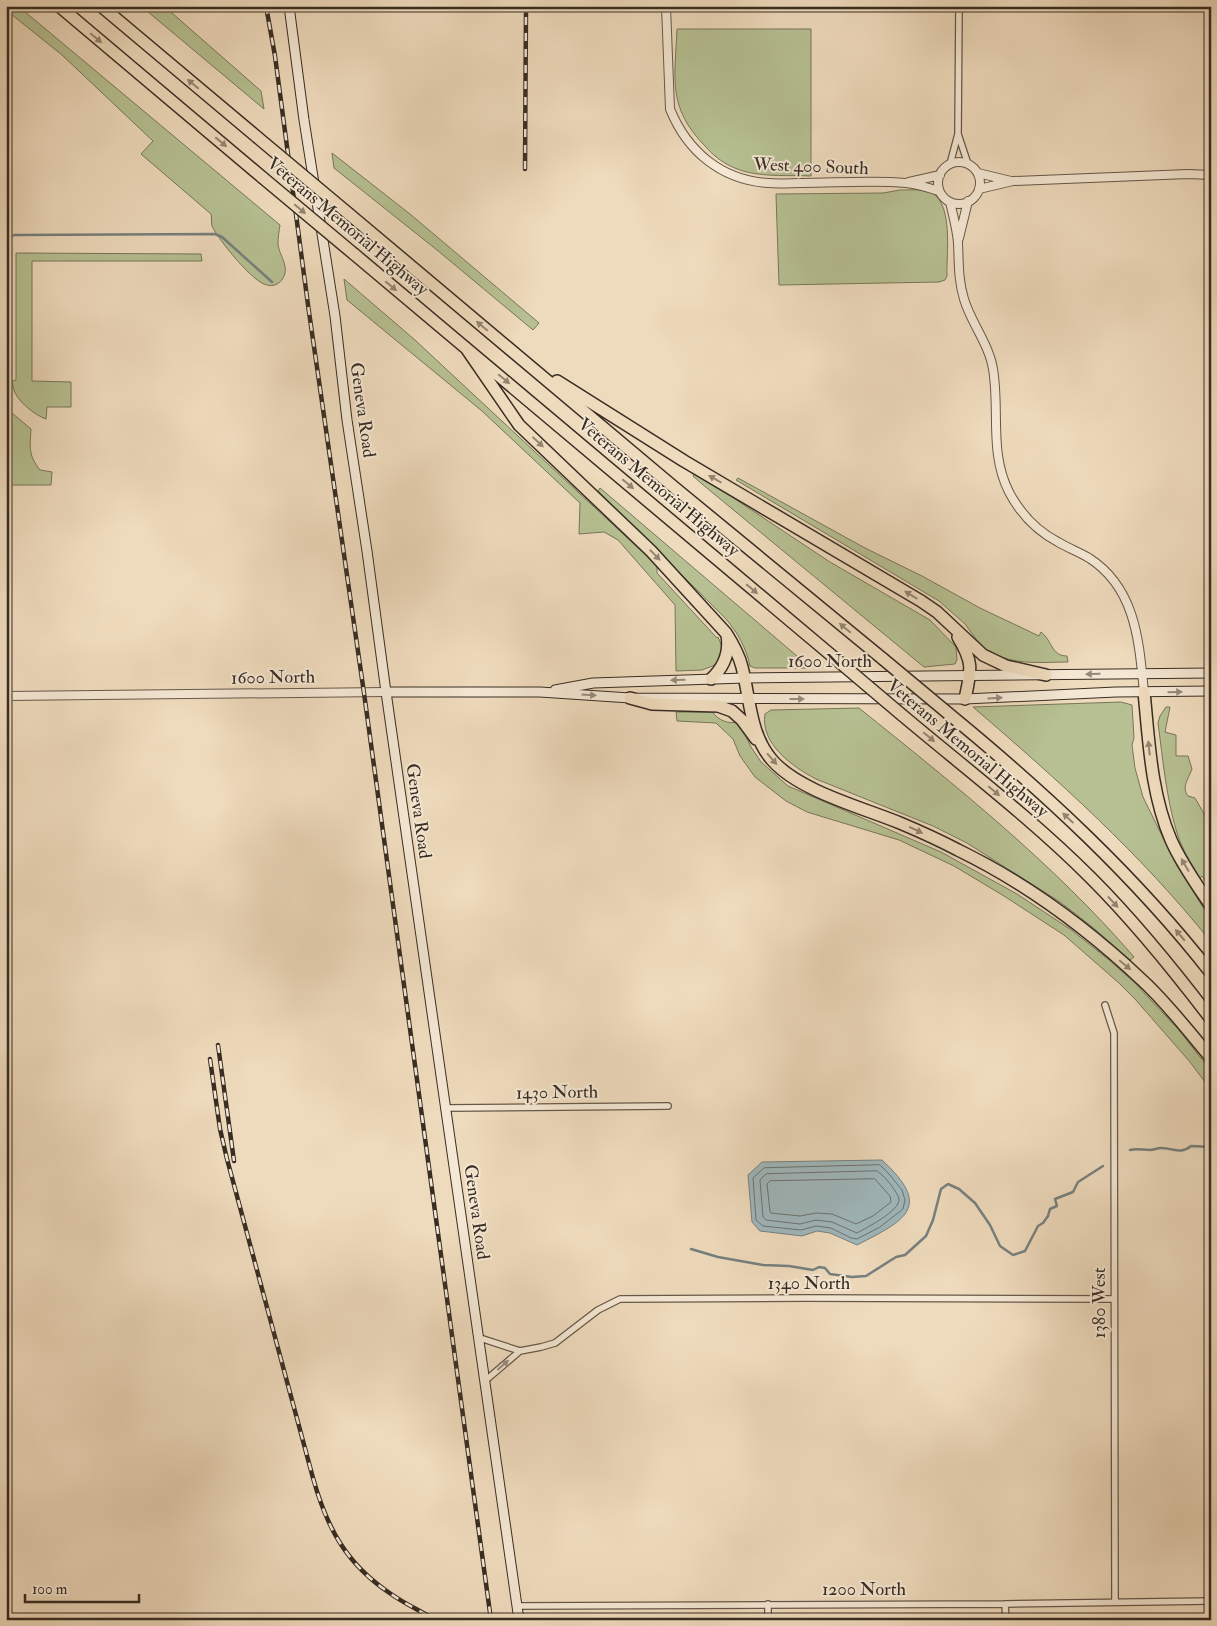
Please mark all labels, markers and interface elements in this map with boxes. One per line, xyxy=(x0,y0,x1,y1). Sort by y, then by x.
one-way arrow xyxy=(90,32,103,43)
one-way arrow xyxy=(187,78,200,89)
one-way arrow xyxy=(214,137,227,148)
street label: Veterans Memorial Highway xyxy=(262,152,434,301)
street label: West 400 South xyxy=(752,153,869,180)
one-way arrow xyxy=(294,203,306,215)
one-way arrow xyxy=(385,280,398,291)
one-way arrow xyxy=(476,321,489,332)
street label: Geneva Road xyxy=(344,361,381,459)
one-way arrow xyxy=(497,374,510,385)
street label: Veterans Memorial Highway xyxy=(573,413,745,562)
one-way arrow xyxy=(531,436,543,448)
one-way arrow xyxy=(709,475,722,484)
one-way arrow xyxy=(621,478,634,489)
one-way arrow xyxy=(649,548,661,560)
one-way arrow xyxy=(746,583,759,594)
one-way arrow xyxy=(905,591,918,600)
one-way arrow xyxy=(839,622,852,633)
street label: 1600 North xyxy=(788,650,873,673)
street label: 1600 North xyxy=(231,665,316,690)
one-way arrow xyxy=(1085,670,1101,678)
street label: Veterans Memorial Highway xyxy=(882,674,1054,823)
one-way arrow xyxy=(670,676,686,684)
one-way arrow xyxy=(1167,687,1183,695)
one-way arrow xyxy=(581,692,597,700)
one-way arrow xyxy=(987,693,1003,701)
one-way arrow xyxy=(789,695,805,703)
one-way arrow xyxy=(922,732,935,743)
one-way arrow xyxy=(1145,740,1153,756)
one-way arrow xyxy=(766,752,777,765)
street label: Geneva Road xyxy=(400,762,437,860)
one-way arrow xyxy=(987,786,1000,797)
one-way arrow xyxy=(1062,812,1074,824)
one-way arrow xyxy=(909,826,923,834)
one-way arrow xyxy=(1181,858,1190,871)
one-way arrow xyxy=(1107,895,1119,907)
one-way arrow xyxy=(1174,929,1185,942)
one-way arrow xyxy=(1119,959,1131,970)
street label: 1430 North xyxy=(516,1080,599,1105)
street label: Geneva Road xyxy=(458,1163,495,1261)
street label: 1380 West xyxy=(1088,1267,1111,1339)
street label: 1340 North xyxy=(768,1272,851,1295)
one-way arrow xyxy=(496,1359,508,1371)
scale bar xyxy=(25,1571,139,1603)
street label: 1200 North xyxy=(822,1578,907,1601)
text: 100 m xyxy=(32,1580,68,1599)

